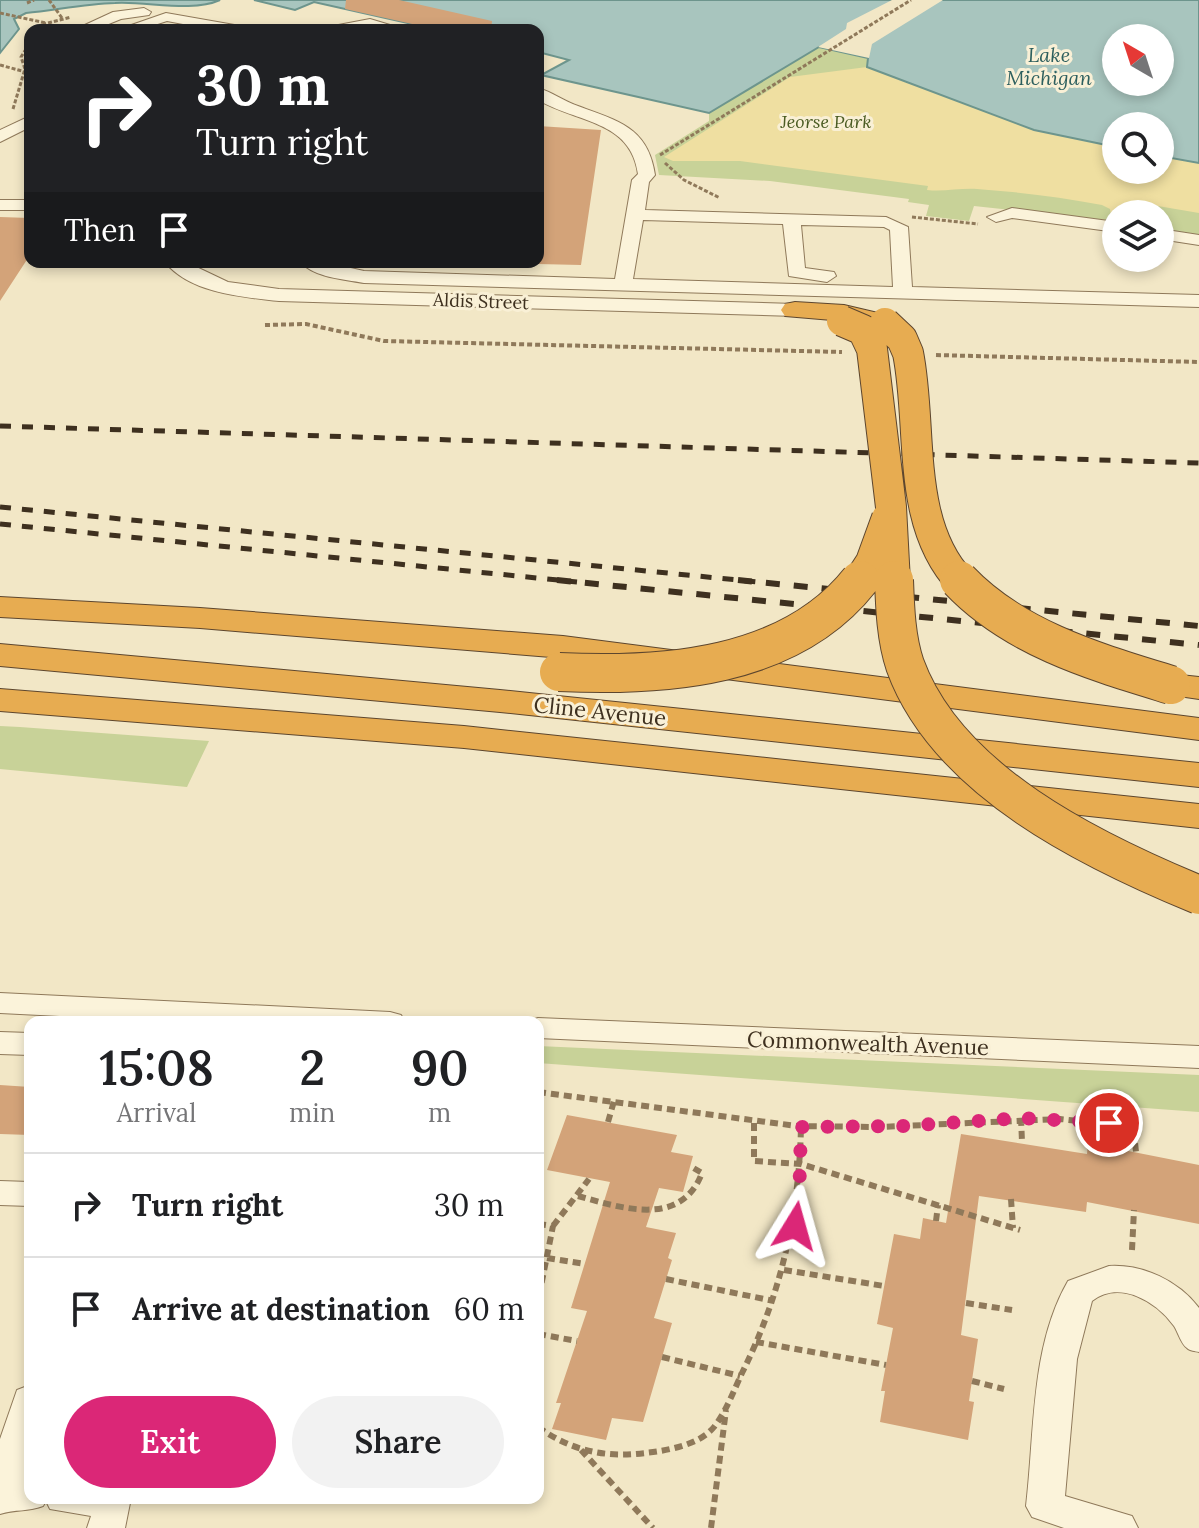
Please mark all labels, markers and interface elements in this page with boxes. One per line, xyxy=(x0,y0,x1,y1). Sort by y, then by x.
north arrow xyxy=(1102,24,1174,96)
map controls xyxy=(1102,24,1174,272)
water label: Lake Michigan xyxy=(1006,42,1093,90)
text: 30 m xyxy=(196,49,329,120)
icon: right xyxy=(64,56,168,160)
park label: Jeorse Park xyxy=(779,110,872,133)
button: search xyxy=(1102,112,1174,184)
text: Turn right xyxy=(196,119,369,165)
button: layers xyxy=(1102,200,1174,272)
icon: arrive xyxy=(152,208,196,252)
text: Then xyxy=(64,211,136,249)
street label: Aldis Street xyxy=(432,288,529,314)
street label: Cline Avenue xyxy=(532,690,668,732)
street label: Commonwealth Avenue xyxy=(747,1025,990,1061)
text: 15:08 xyxy=(99,1037,214,1098)
text: 2 xyxy=(299,1037,325,1098)
text: 90 xyxy=(411,1037,469,1098)
pin xyxy=(1075,1089,1143,1157)
text: Arrival xyxy=(117,1096,196,1129)
text: min xyxy=(289,1096,335,1129)
text: m xyxy=(428,1096,451,1129)
icon: arrive xyxy=(1087,1101,1131,1145)
icon: right xyxy=(64,1183,108,1227)
position arrow xyxy=(753,1184,837,1268)
text: Turn right xyxy=(132,1186,283,1224)
text: 30 m xyxy=(434,1186,504,1224)
icon: arrive xyxy=(64,1287,108,1331)
text: Arrive at destination xyxy=(132,1290,430,1328)
text: 60 m xyxy=(454,1290,525,1328)
button: Exit xyxy=(64,1396,276,1488)
button: Share xyxy=(292,1396,504,1488)

